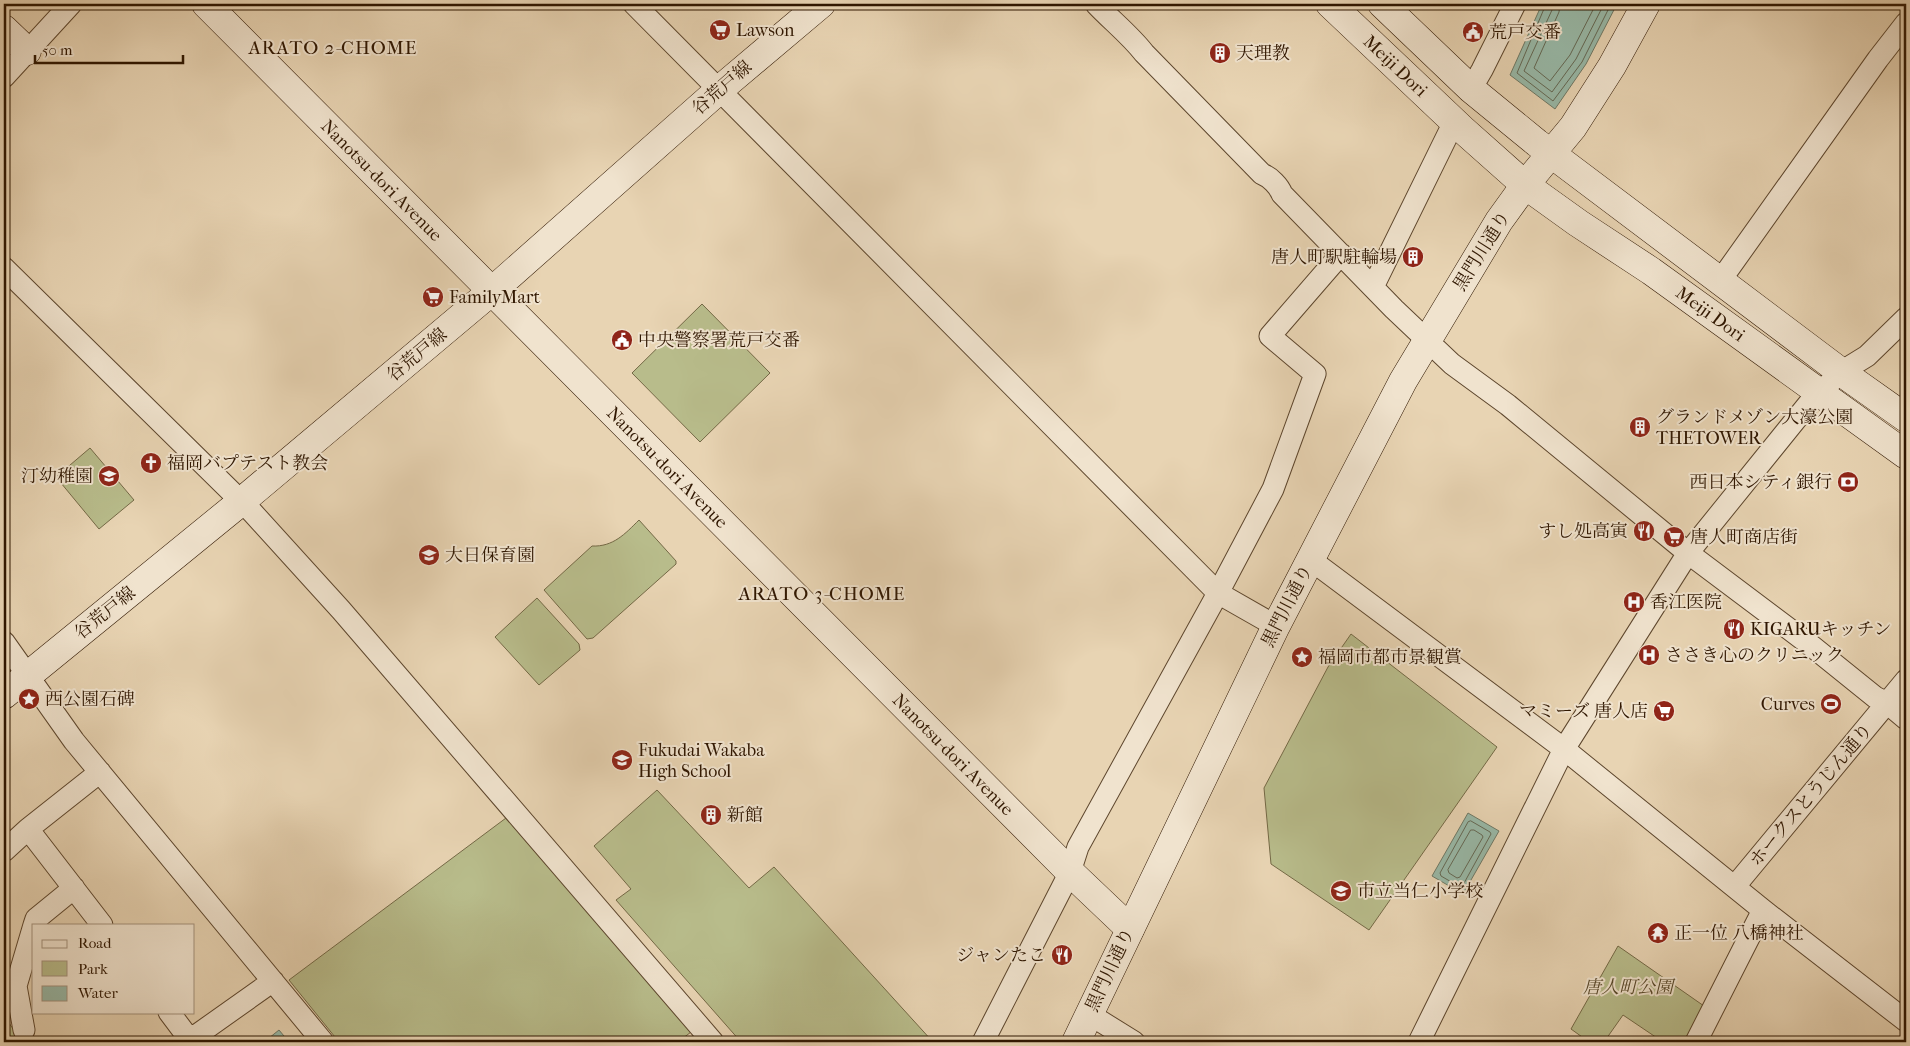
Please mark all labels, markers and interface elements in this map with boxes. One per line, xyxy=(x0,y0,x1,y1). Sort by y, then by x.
supermarket icon: Lawson xyxy=(708,18,732,42)
place label: Lawson xyxy=(736,20,795,41)
public building icon: 荒戸交番 xyxy=(1461,20,1485,44)
place label: 荒戸交番 xyxy=(1489,22,1561,43)
street label: Meiji Dori xyxy=(1359,31,1432,101)
scale bar xyxy=(35,32,182,64)
district label: ARATO 2-CHOME xyxy=(248,37,417,59)
text: 50 m xyxy=(42,41,73,59)
building icon: 天理教 xyxy=(1208,41,1232,65)
place label: 天理教 xyxy=(1236,43,1290,64)
street label: 谷荒戸線 xyxy=(688,56,756,120)
street label: Nanotsu-dori Avenue xyxy=(317,115,447,246)
street label: 黒門川通り xyxy=(1449,207,1515,295)
building icon: 唐人町駅駐輪場 xyxy=(1401,245,1425,269)
place label: 唐人町駅駐輪場 xyxy=(1271,247,1397,268)
street label: Meiji Dori xyxy=(1672,282,1750,346)
supermarket icon: FamilyMart xyxy=(421,285,445,309)
place label: FamilyMart xyxy=(449,287,541,308)
street label: 谷荒戸線 xyxy=(383,324,451,386)
public building icon: 中央警察署荒戸交番 xyxy=(610,328,634,352)
place label: 中央警察署荒戸交番 xyxy=(638,330,800,351)
street label: Nanotsu-dori Avenue xyxy=(603,402,732,533)
place label: グランドメゾン大濠公園 THETOWER xyxy=(1656,407,1853,449)
building icon: グランドメゾン大濠公園 THETOWER xyxy=(1628,415,1652,439)
church icon: 福岡バプテスト教会 xyxy=(139,451,163,475)
place label: 福岡バプテスト教会 xyxy=(167,453,328,474)
school or university icon: 汀幼稚園 xyxy=(97,464,121,488)
place label: 汀幼稚園 xyxy=(21,466,93,487)
bank icon: 西日本シティ銀行 xyxy=(1836,470,1860,494)
place label: 西日本シティ銀行 xyxy=(1689,472,1832,493)
restaurant icon: すし処高寅 xyxy=(1632,519,1656,543)
place label: すし処高寅 xyxy=(1538,521,1628,542)
supermarket icon: 唐人町商店街 xyxy=(1662,525,1686,549)
place label: 唐人町商店街 xyxy=(1690,527,1798,548)
school or university icon: 大日保育園 xyxy=(417,543,441,567)
place label: 大日保育園 xyxy=(445,545,535,566)
street label: 黒門川通り xyxy=(1257,561,1317,651)
street label: 谷荒戸線 xyxy=(70,582,140,644)
district label: ARATO 3-CHOME xyxy=(738,583,905,605)
hospital icon: 香江医院 xyxy=(1622,590,1646,614)
place label: 香江医院 xyxy=(1650,592,1722,613)
restaurant icon: KIGARUキッチン xyxy=(1722,617,1746,641)
place label: KIGARUキッチン xyxy=(1750,619,1891,640)
hospital icon: ささき心のクリニック xyxy=(1637,643,1661,667)
place icon: 福岡市都市景観賞 xyxy=(1290,645,1314,669)
place label: ささき心のクリニック xyxy=(1665,645,1844,666)
place label: 福岡市都市景観賞 xyxy=(1318,647,1462,668)
place icon: 西公園石碑 xyxy=(17,687,41,711)
place label: 西公園石碑 xyxy=(45,689,135,710)
street label: Nanotsu-dori Avenue xyxy=(888,689,1018,820)
sports icon: Curves xyxy=(1819,692,1843,716)
place label: Curves xyxy=(1761,694,1815,715)
supermarket icon: マミーズ 唐人店 xyxy=(1652,699,1676,723)
place label: マミーズ 唐人店 xyxy=(1519,701,1648,722)
street label: ホークスとうじん通り xyxy=(1745,719,1877,871)
place label: Fukudai Wakaba High School xyxy=(638,740,765,782)
school or university icon: Fukudai Wakaba High School xyxy=(610,748,634,772)
building icon: 新館 xyxy=(699,803,723,827)
place label: 新館 xyxy=(727,805,763,826)
school or university icon: 市立当仁小学校 xyxy=(1329,879,1353,903)
place label: 市立当仁小学校 xyxy=(1357,881,1483,902)
temple icon: 正一位 八橋神社 xyxy=(1646,921,1670,945)
place label: 正一位 八橋神社 xyxy=(1674,923,1804,944)
legend xyxy=(32,924,195,1014)
street label: 黒門川通り xyxy=(1081,925,1139,1015)
text: Road xyxy=(78,934,112,952)
restaurant icon: ジャンたこ xyxy=(1050,943,1074,967)
place label: ジャンたこ xyxy=(956,945,1046,966)
text: Park xyxy=(78,960,108,978)
park label: 唐人町公園 xyxy=(1583,977,1676,998)
text: Water xyxy=(77,984,118,1002)

